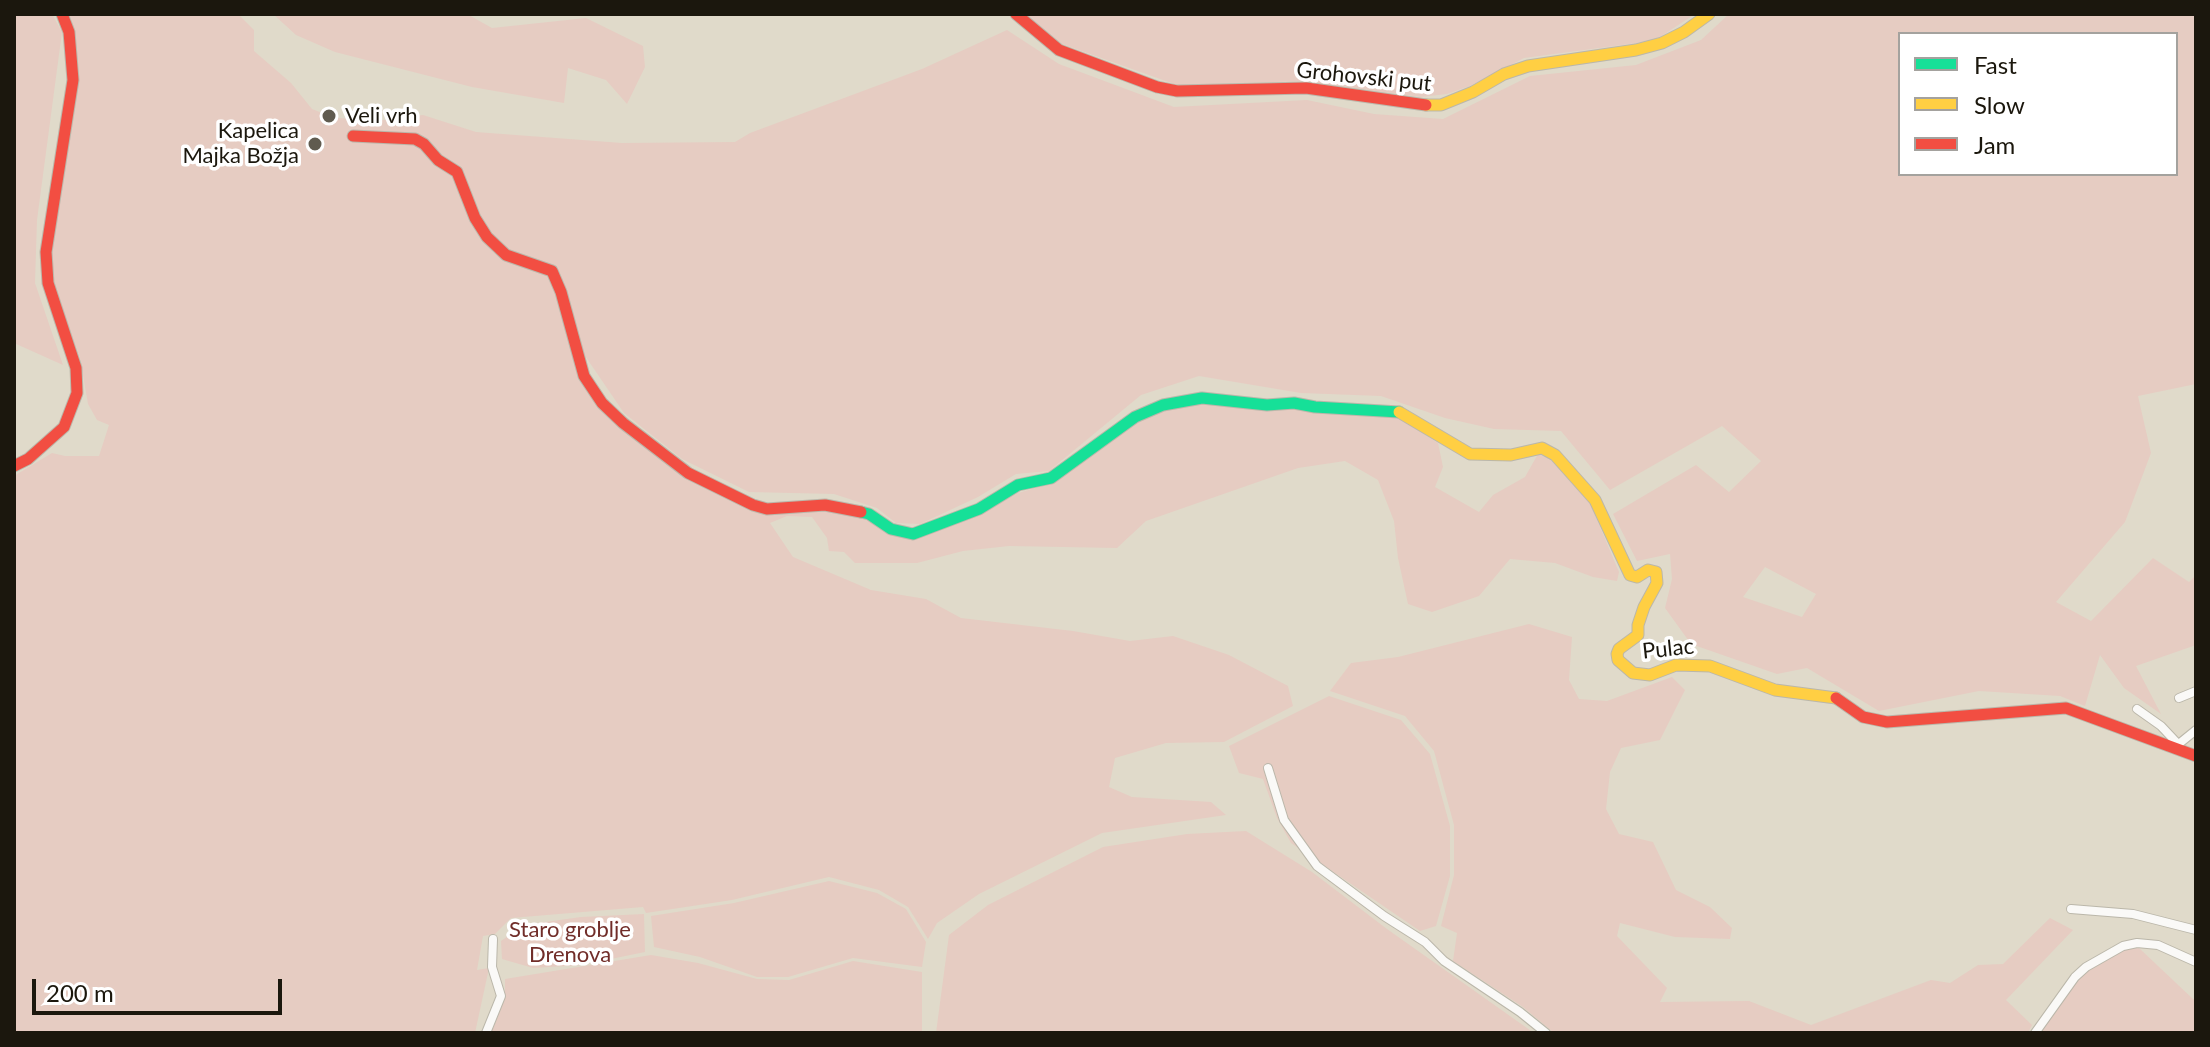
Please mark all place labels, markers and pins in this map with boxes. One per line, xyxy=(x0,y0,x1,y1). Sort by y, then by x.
place label: Veli vrh xyxy=(345,103,418,129)
marker: Veli vrh xyxy=(320,107,338,125)
place label: Kapelica Majka Božja xyxy=(182,118,299,170)
marker: Kapelica Majka Božja xyxy=(306,135,324,153)

